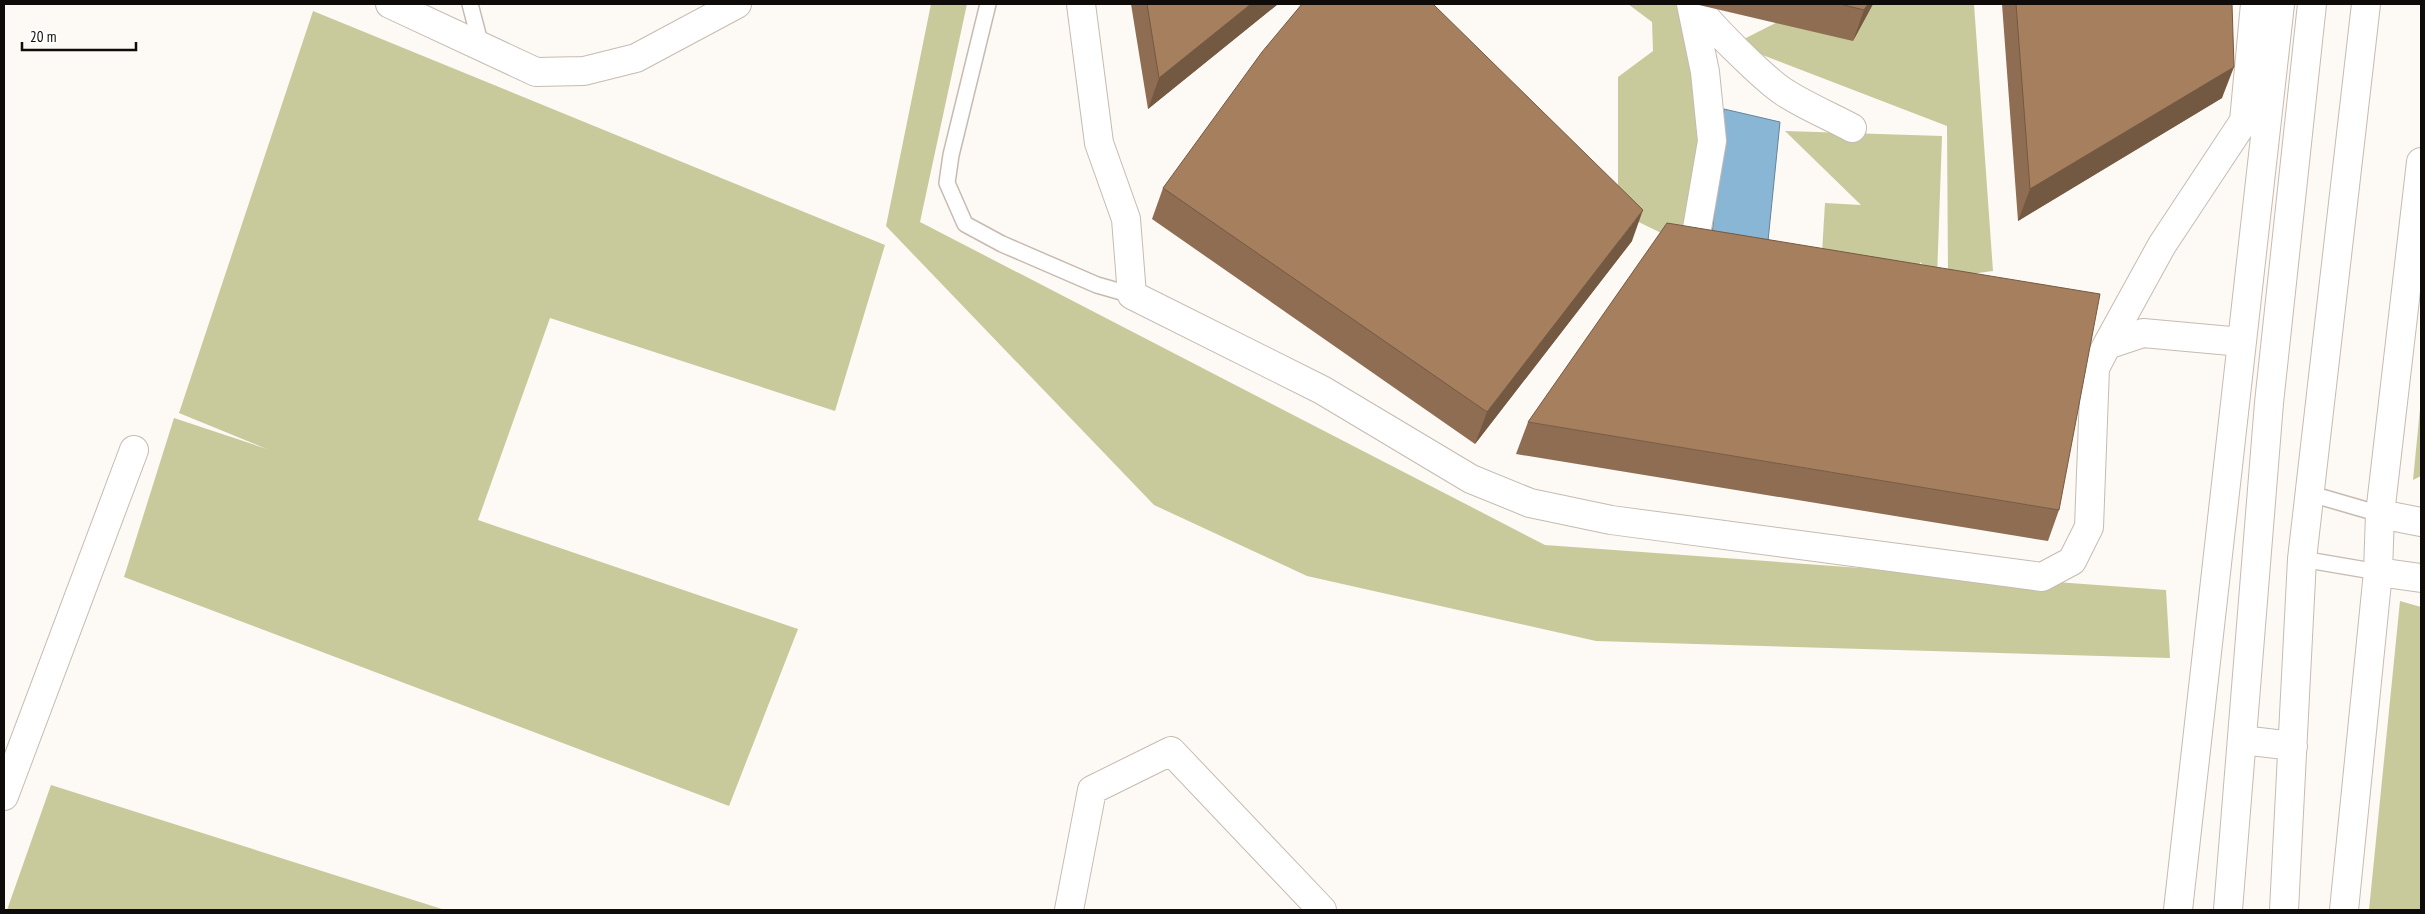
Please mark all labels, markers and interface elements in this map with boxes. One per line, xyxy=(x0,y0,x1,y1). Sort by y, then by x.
scale bar xyxy=(22,20,136,52)
text: 20 m xyxy=(30,27,56,46)

